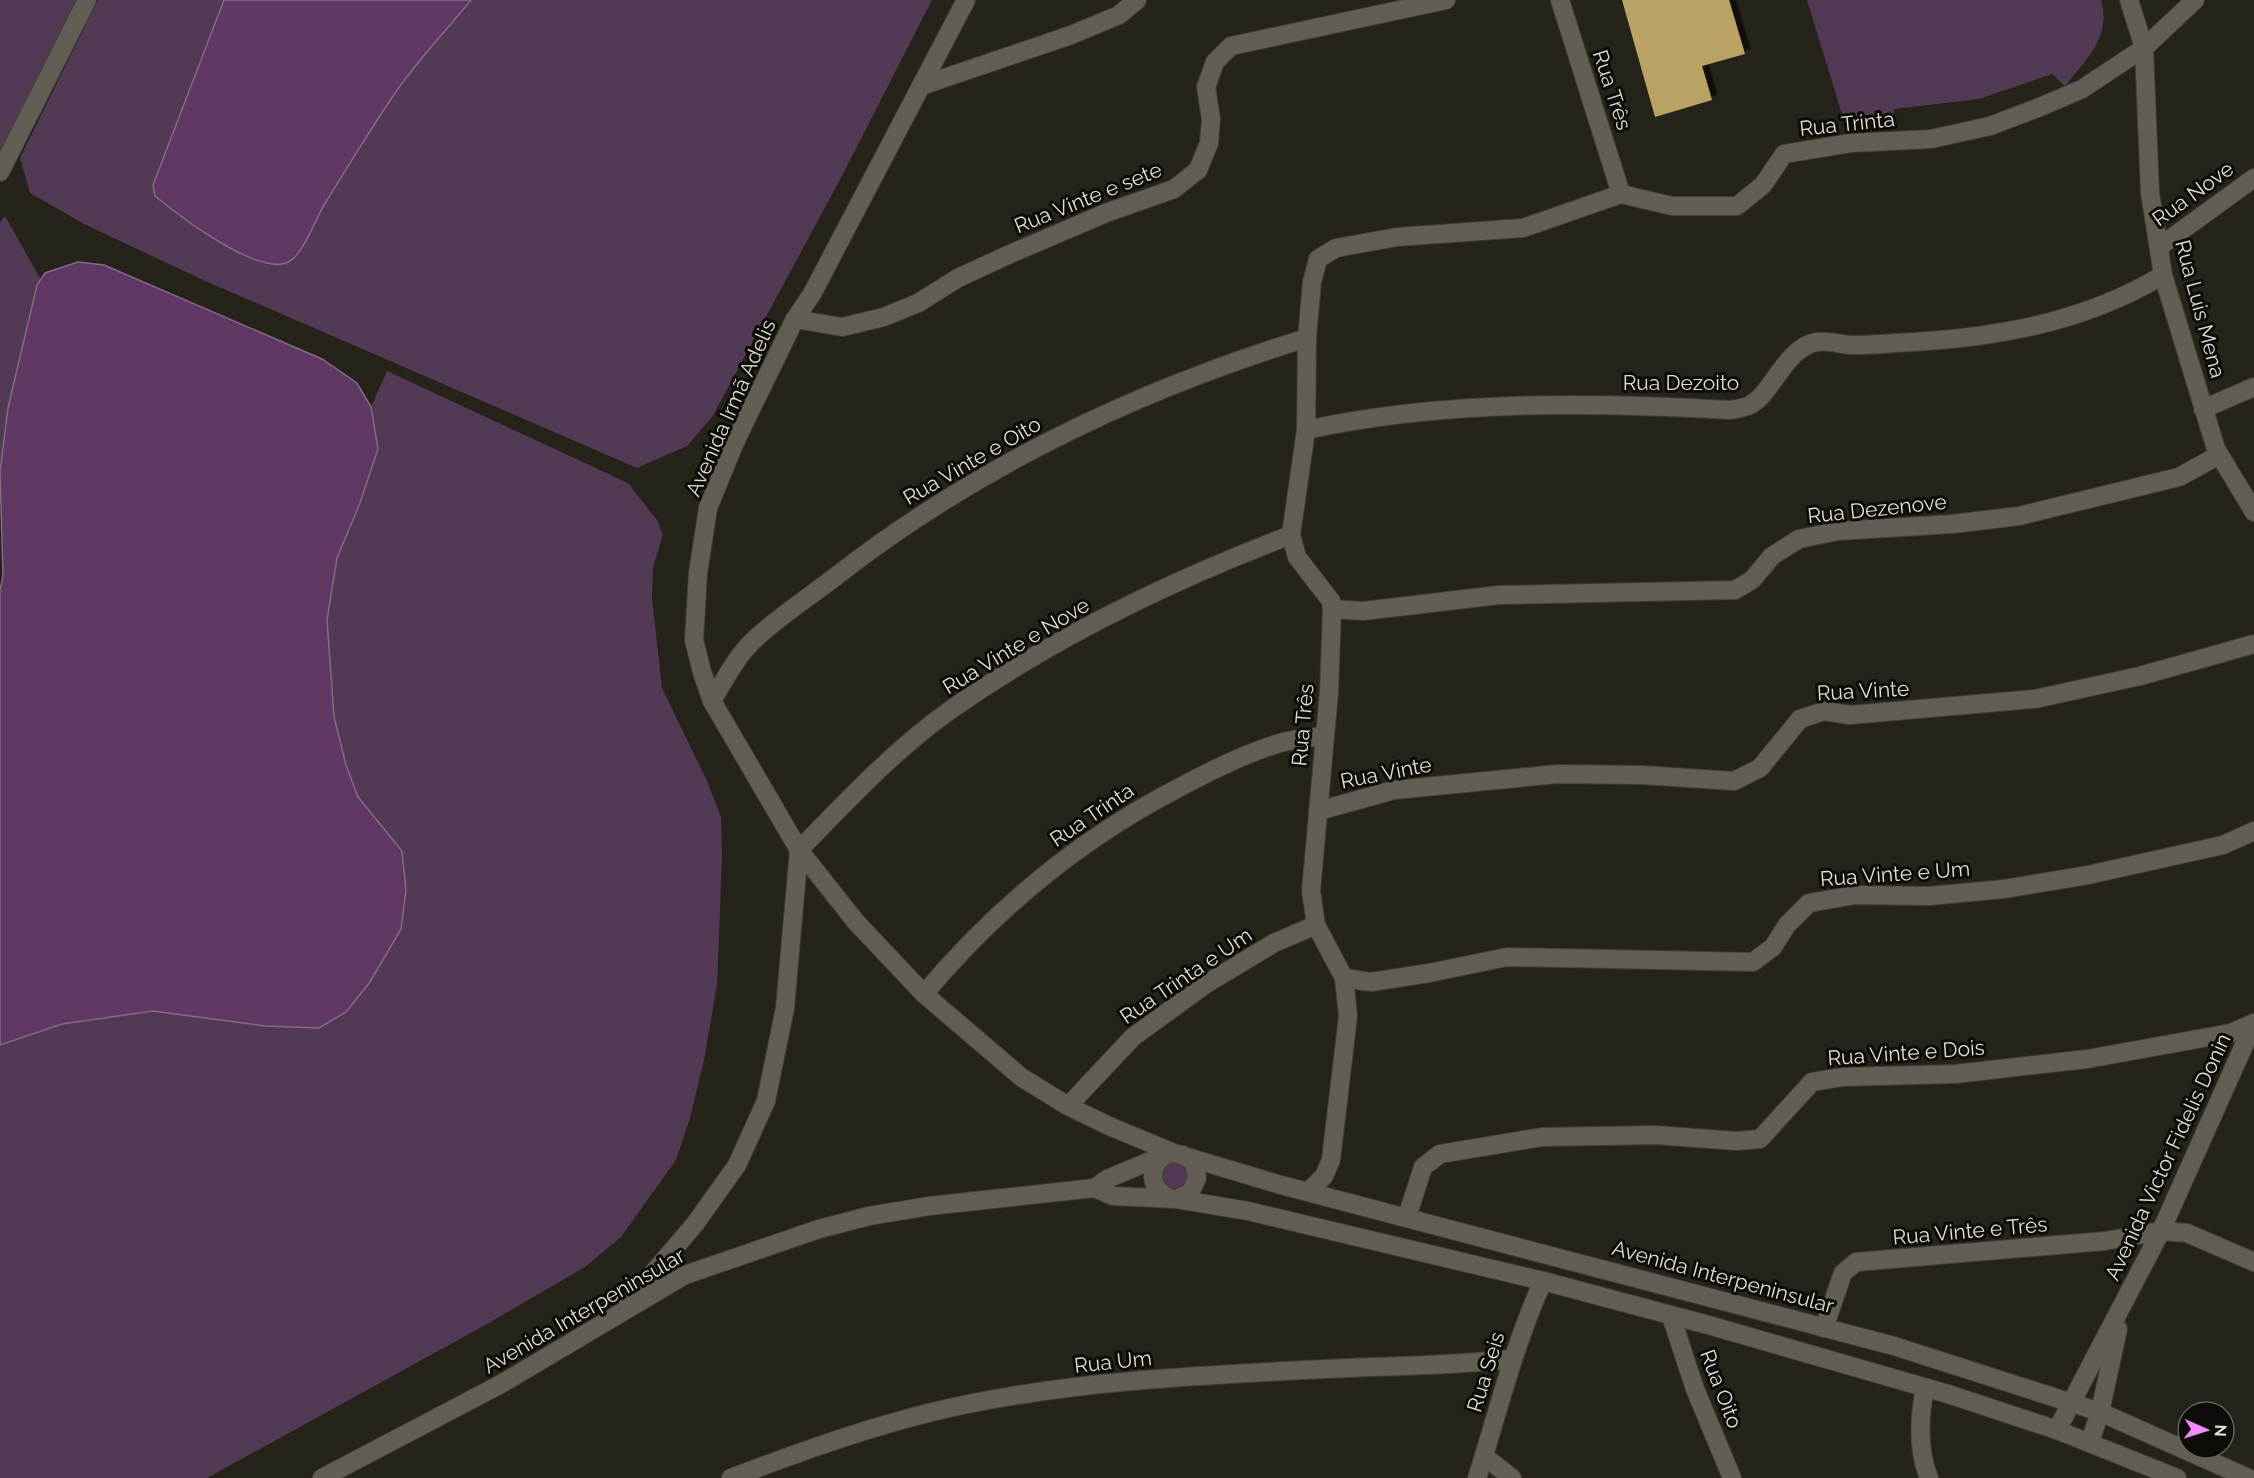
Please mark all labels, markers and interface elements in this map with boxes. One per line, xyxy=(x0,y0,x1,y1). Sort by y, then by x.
street label: Rua Três xyxy=(1588,47,1637,133)
street label: Rua Trinta xyxy=(1798,106,1896,141)
street label: Rua Nove xyxy=(2147,156,2238,231)
street label: Rua Vinte e sete xyxy=(1010,157,1165,239)
street label: Rua Luis Mena xyxy=(2170,237,2231,381)
street label: Avenida Irmã Adelis xyxy=(680,315,781,500)
street label: Rua Dezoito xyxy=(1623,370,1739,395)
street label: Rua Vinte e Oito xyxy=(898,411,1045,510)
street label: Rua Dezenove xyxy=(1806,489,1948,528)
street label: Rua Vinte e Nove xyxy=(938,592,1094,699)
street label: Rua Vinte xyxy=(1816,676,1910,705)
street label: Rua Três xyxy=(1286,683,1319,767)
street label: Rua Vinte xyxy=(1338,751,1434,794)
street label: Rua Trinta xyxy=(1045,777,1138,852)
street label: Rua Vinte e Um xyxy=(1819,856,1971,891)
street label: Rua Trinta e Um xyxy=(1115,922,1256,1029)
street label: Avenida Victor Fidelis Donin xyxy=(2099,1029,2236,1284)
street label: Rua Vinte e Dois xyxy=(1827,1035,1985,1070)
street label: Rua Vinte e Três xyxy=(1892,1211,2048,1250)
street label: Avenida Interpeninsular xyxy=(1609,1235,1837,1318)
street label: Avenida Interpeninsular xyxy=(478,1242,690,1379)
street label: Rua Seis xyxy=(1461,1329,1510,1415)
street label: Rua Um xyxy=(1073,1345,1153,1378)
street label: Rua Oito xyxy=(1695,1346,1748,1432)
north arrow xyxy=(2176,1400,2236,1460)
text: N xyxy=(2211,1424,2230,1437)

